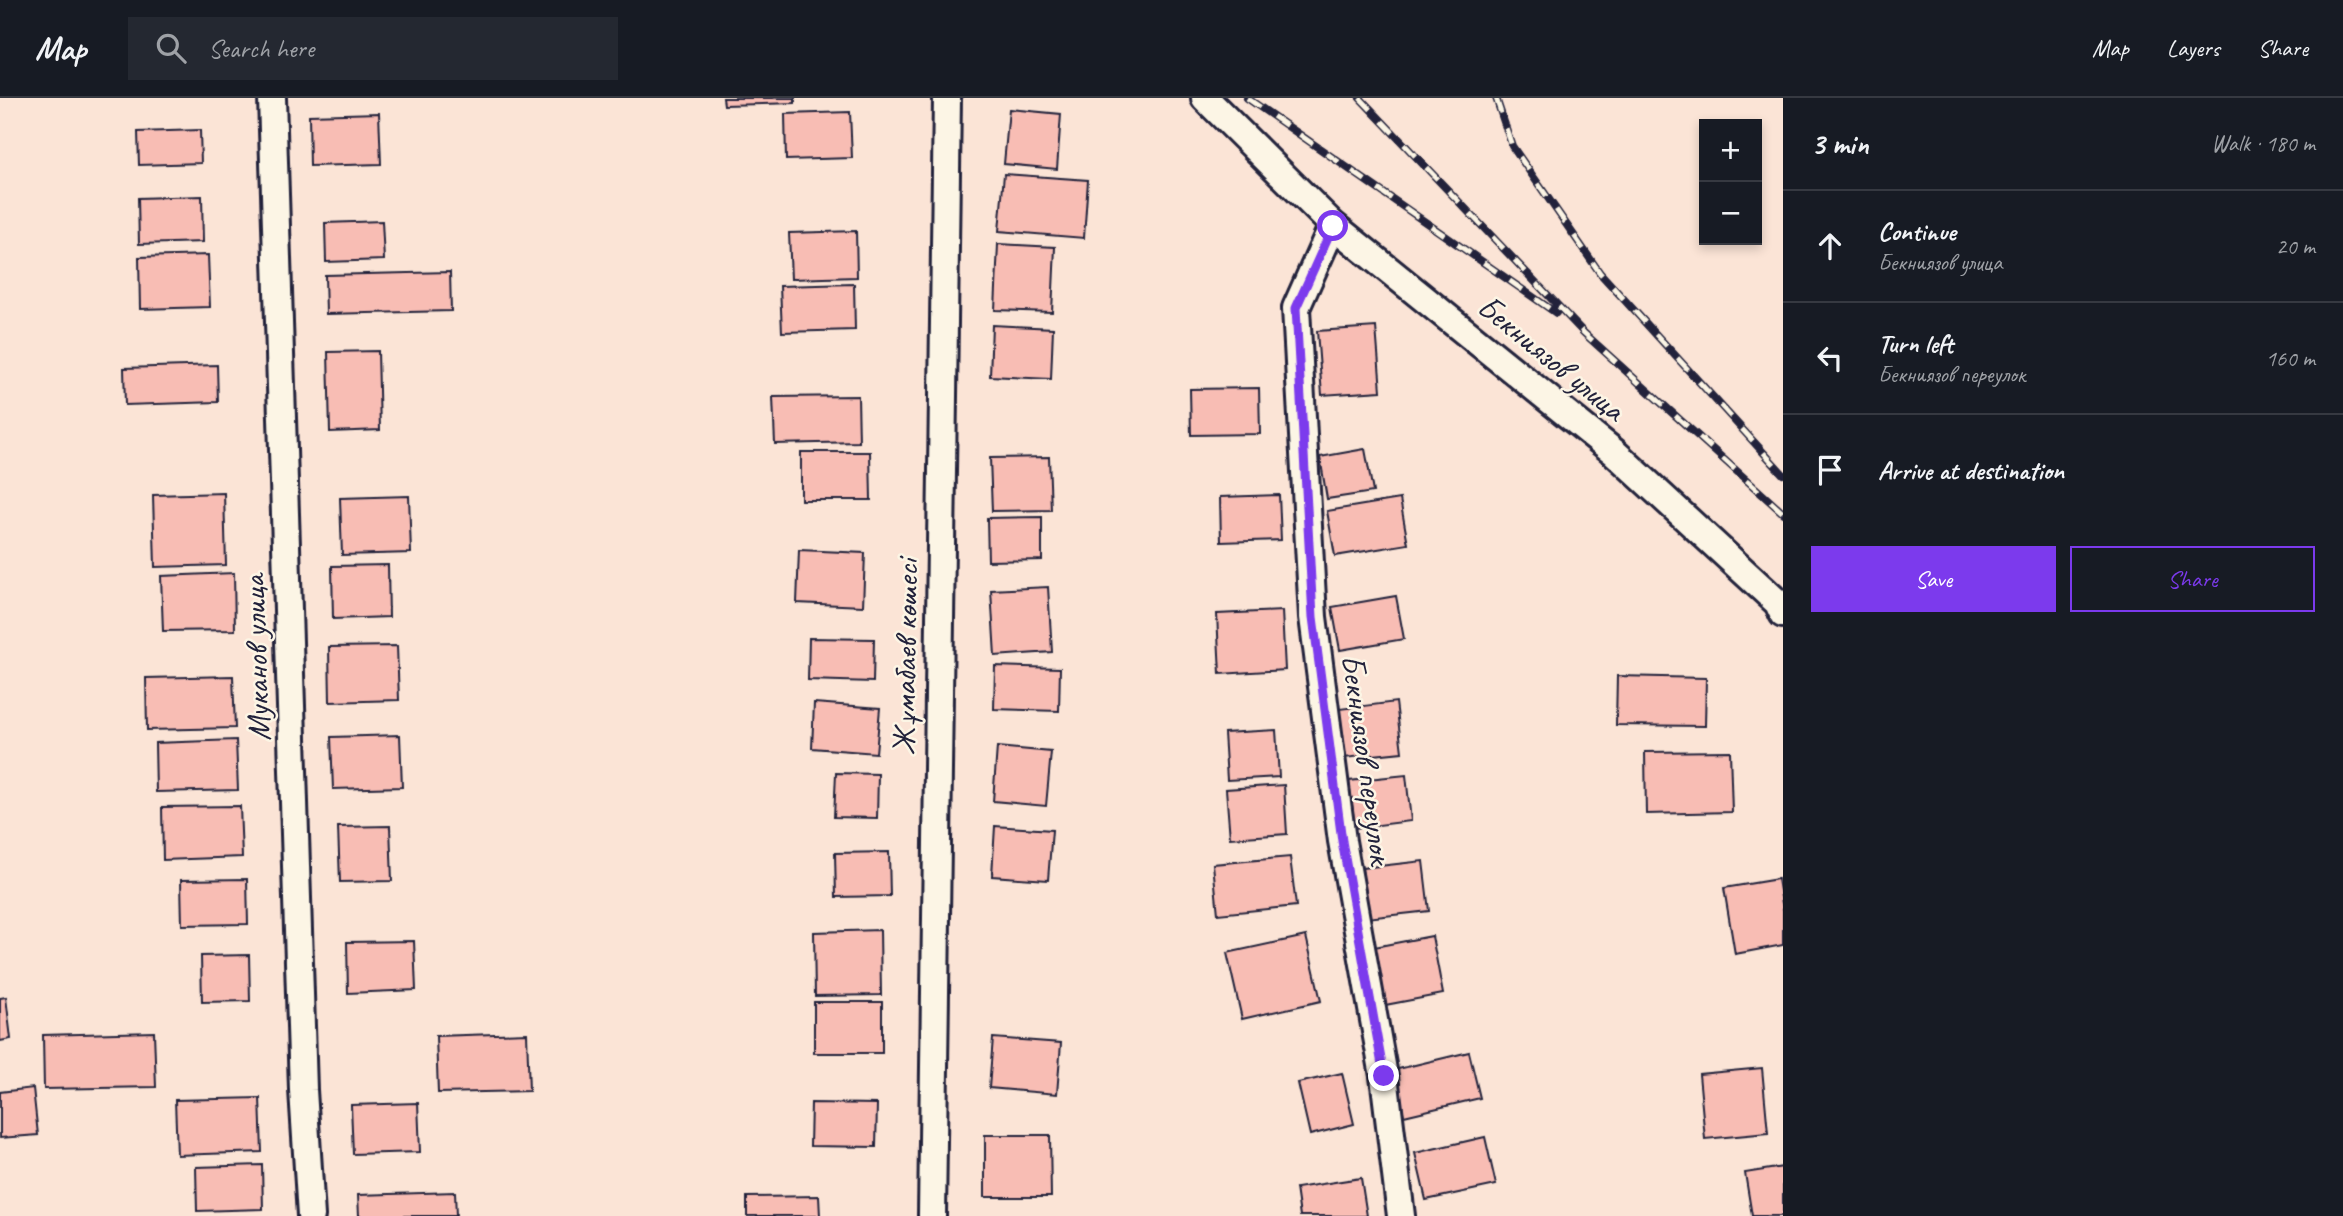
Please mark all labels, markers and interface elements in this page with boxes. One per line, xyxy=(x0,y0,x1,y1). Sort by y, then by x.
search box xyxy=(128,17,618,80)
text: Map xyxy=(35,27,86,69)
icon: search xyxy=(152,29,190,67)
text: Search here xyxy=(208,32,314,65)
text: Map xyxy=(2092,33,2129,63)
text: Layers xyxy=(2167,33,2220,63)
text: Share xyxy=(2258,33,2308,63)
map controls xyxy=(1699,119,1762,245)
button: + xyxy=(1699,119,1762,182)
text: 3 min xyxy=(1811,125,1868,163)
text: Walk · 180 m xyxy=(2211,129,2315,158)
button: − xyxy=(1699,182,1762,245)
route start xyxy=(1317,210,1348,241)
text: Continue xyxy=(1878,215,1956,248)
icon: ahead xyxy=(1811,227,1849,265)
text: 20 m xyxy=(2276,232,2315,261)
text: Бекниязов улица xyxy=(1878,248,2002,277)
street label: Бекниязов улица xyxy=(1469,285,1636,432)
text: Turn left xyxy=(1878,327,1953,360)
icon: left xyxy=(1811,339,1849,377)
text: 160 m xyxy=(2266,344,2315,373)
text: Бекниязов переулок xyxy=(1878,360,2025,389)
icon: arrive xyxy=(1811,451,1849,489)
text: Arrive at destination xyxy=(1878,454,2064,487)
button: Save xyxy=(1811,546,2056,612)
button: Share xyxy=(2070,546,2315,612)
street label: Жұмабаев көшесі xyxy=(882,555,928,756)
street label: Муканов улица xyxy=(232,572,280,742)
street label: Бекниязов переулок xyxy=(1332,652,1403,870)
route end xyxy=(1368,1060,1399,1091)

